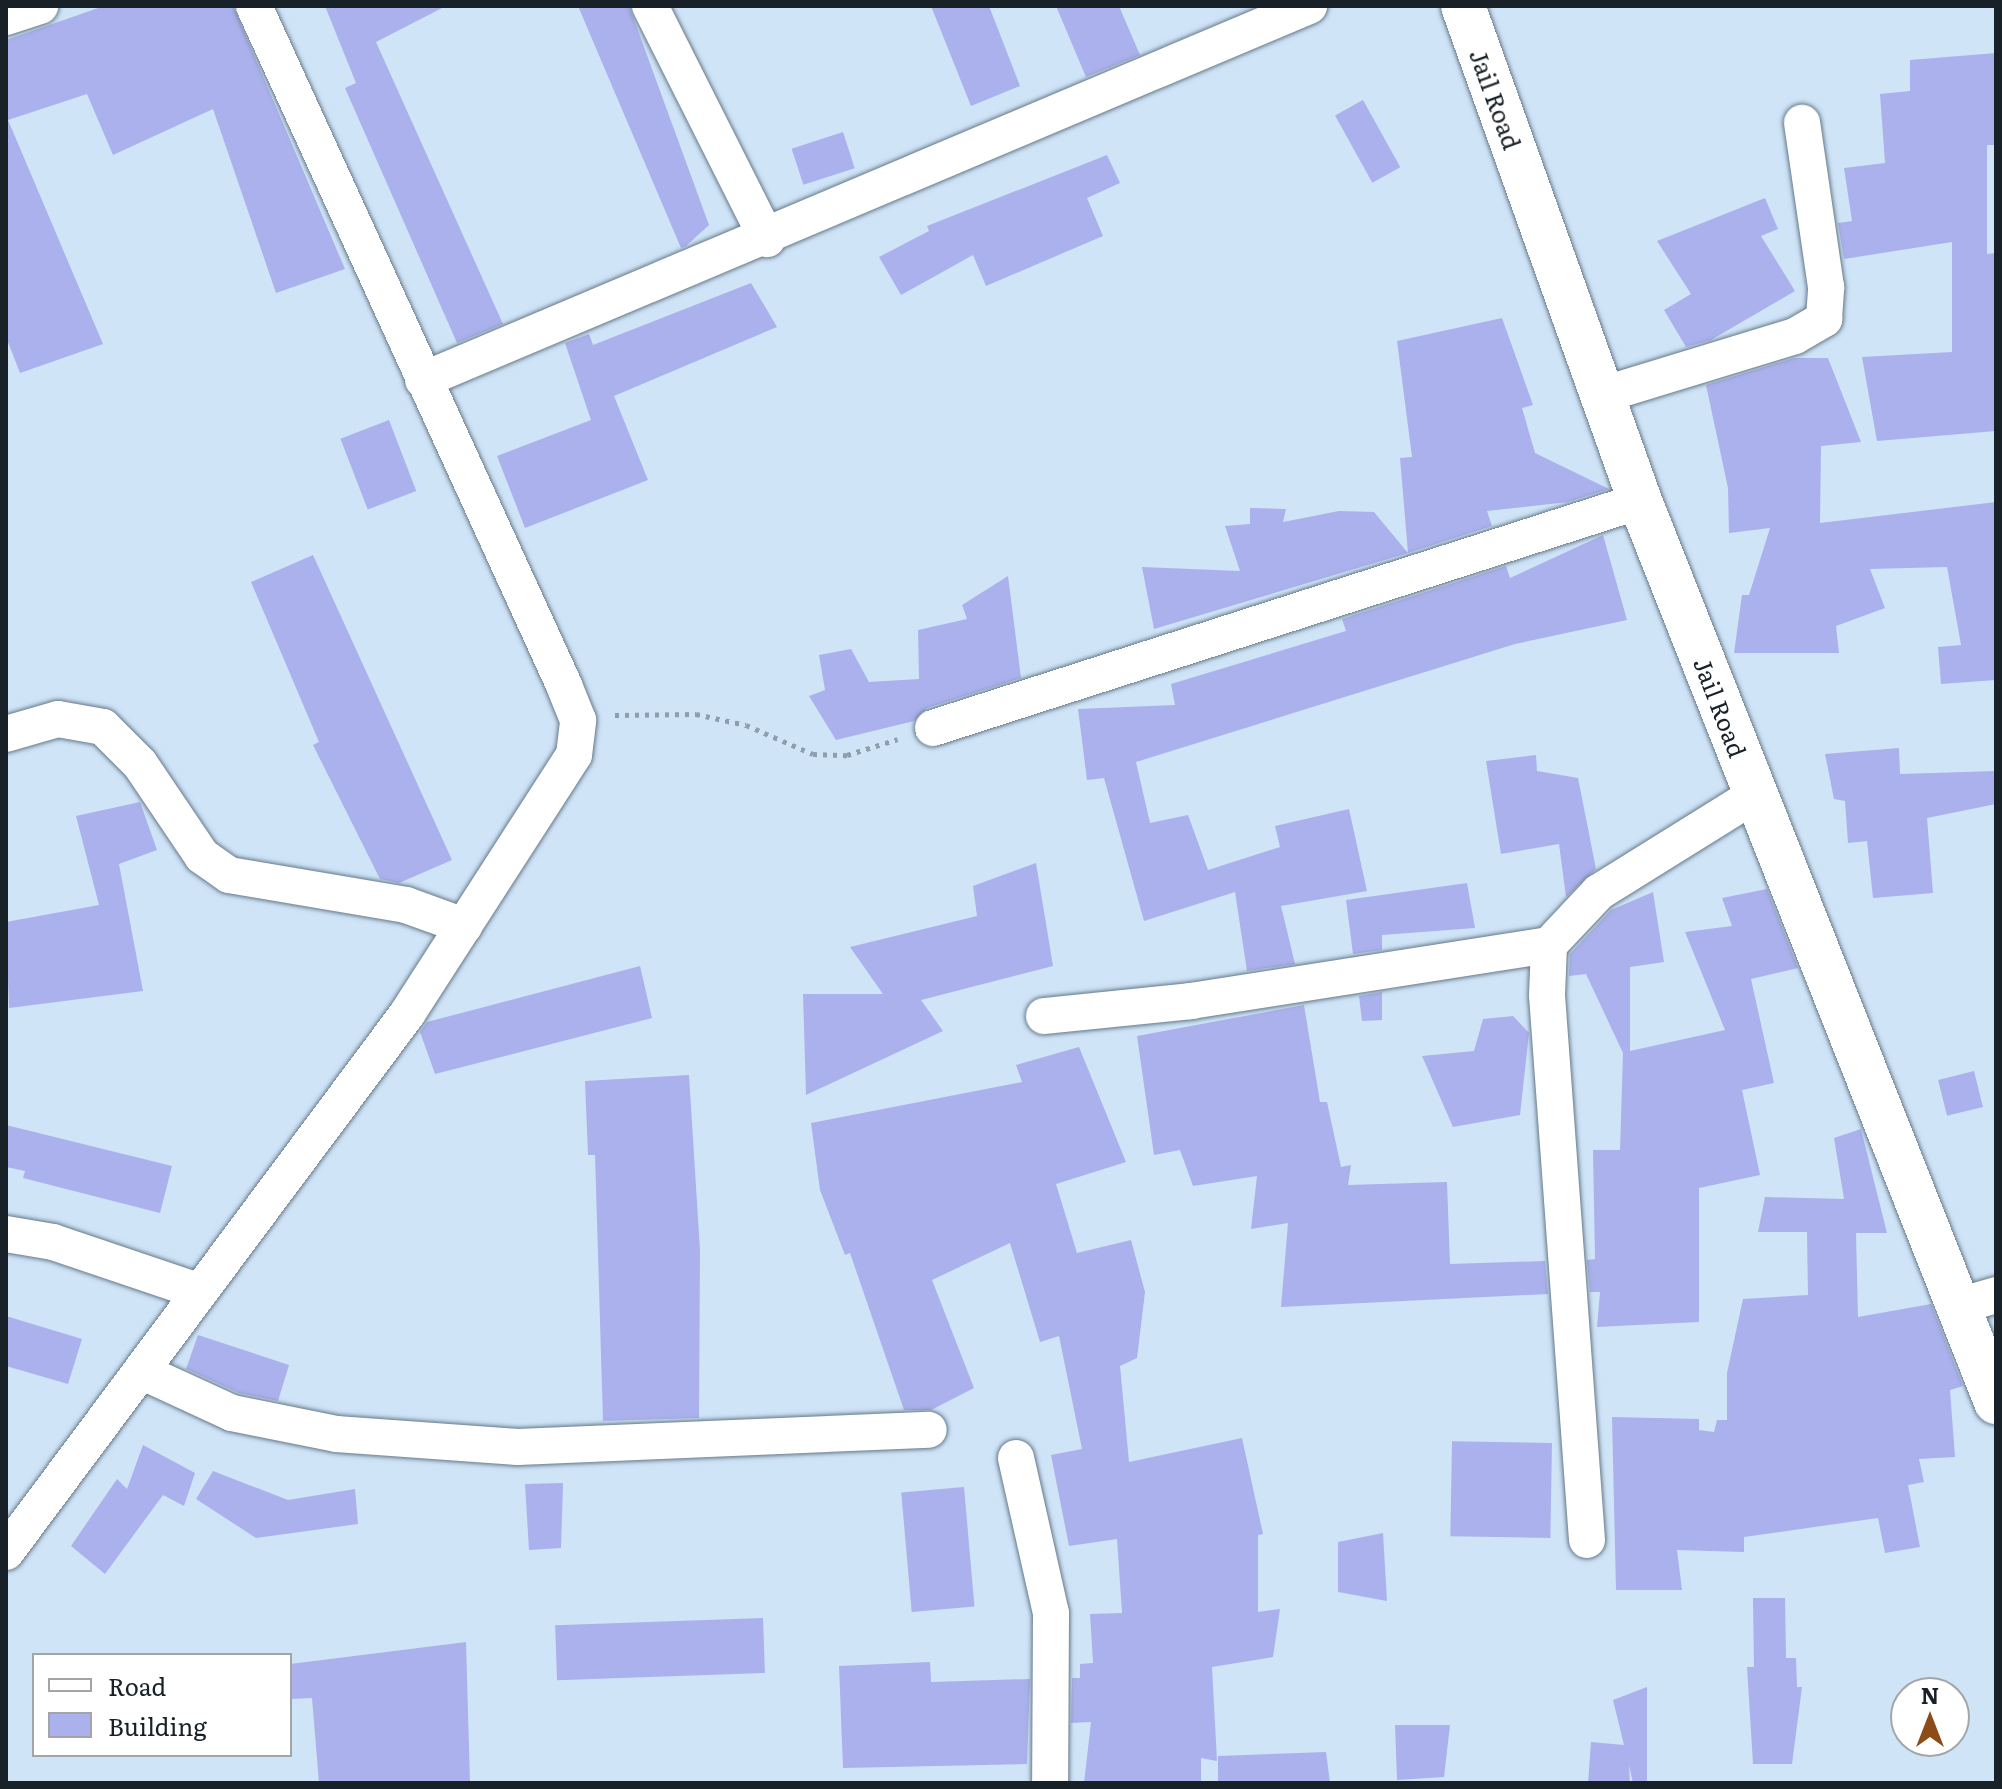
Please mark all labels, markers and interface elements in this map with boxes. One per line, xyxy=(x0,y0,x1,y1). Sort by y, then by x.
street label: Jail Road xyxy=(1465,45,1527,153)
street label: Jail Road xyxy=(1689,653,1753,761)
legend xyxy=(32,1653,292,1757)
text: Road xyxy=(108,1668,166,1703)
north arrow xyxy=(1890,1677,1970,1757)
text: N xyxy=(1921,1678,1939,1711)
text: Building xyxy=(108,1708,207,1743)

